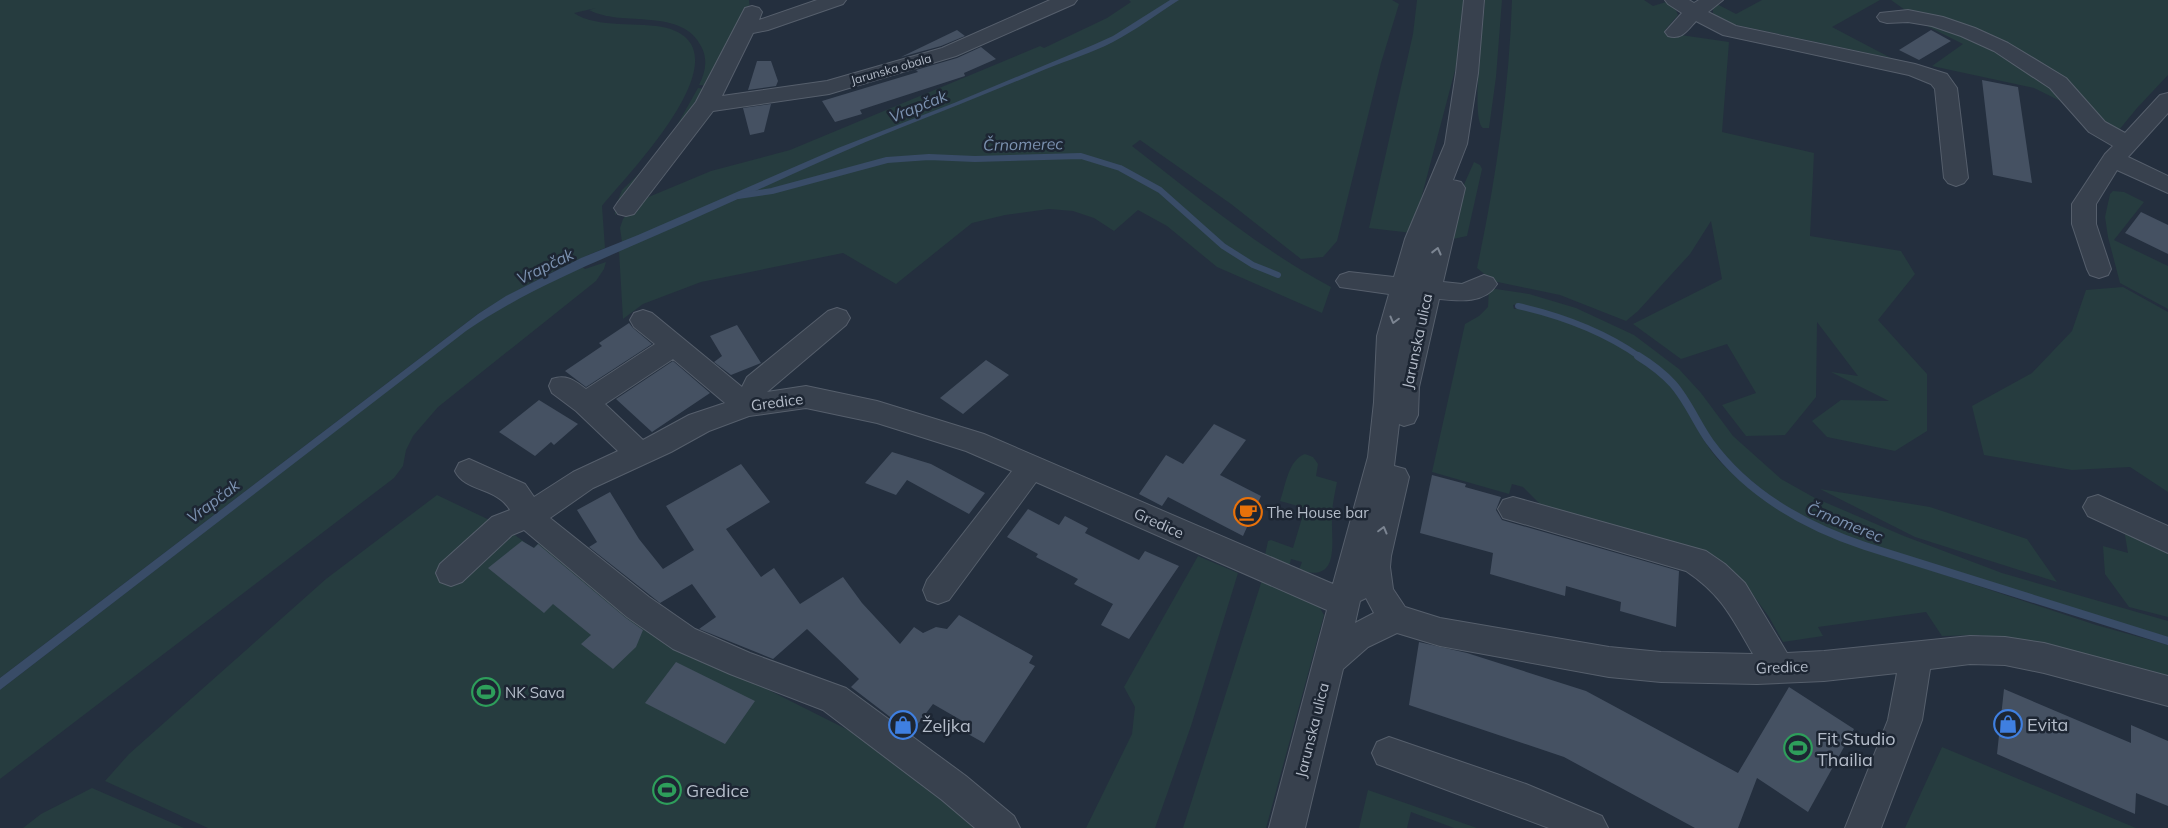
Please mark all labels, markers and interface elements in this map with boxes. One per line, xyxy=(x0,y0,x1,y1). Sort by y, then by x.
street label: Jarunska obala xyxy=(849,50,933,88)
water label: Vrapčak xyxy=(886,85,951,127)
water label: Črnomerec xyxy=(983,133,1063,155)
water label: Vrapčak xyxy=(513,243,577,288)
one-way arrow xyxy=(1431,247,1442,256)
street label: Jarunska ulica xyxy=(1398,292,1436,390)
one-way arrow xyxy=(1390,316,1400,324)
street label: Gredice xyxy=(750,389,804,415)
water label: Vrapčak xyxy=(183,474,244,527)
cafe icon: The House bar xyxy=(1233,497,1263,527)
water label: Črnomerec xyxy=(1804,498,1886,546)
place label: The House bar xyxy=(1267,503,1369,522)
street label: Gredice xyxy=(1131,504,1187,542)
one-way arrow xyxy=(1377,525,1388,534)
street label: Gredice xyxy=(1755,657,1809,677)
sports icon: NK Sava xyxy=(471,677,501,707)
street label: Jarunska ulica xyxy=(1291,681,1333,779)
place label: NK Sava xyxy=(505,683,565,702)
shop icon: Evita xyxy=(1993,709,2023,739)
shop icon: Željka xyxy=(888,710,918,740)
place label: Evita xyxy=(2027,713,2068,736)
place label: Željka xyxy=(922,714,971,737)
place label: Fit Studio Thailia xyxy=(1817,727,1896,771)
sports icon: Fit Studio Thailia xyxy=(1783,733,1813,763)
sports icon: Gredice xyxy=(652,775,682,805)
place label: Gredice xyxy=(686,779,749,802)

